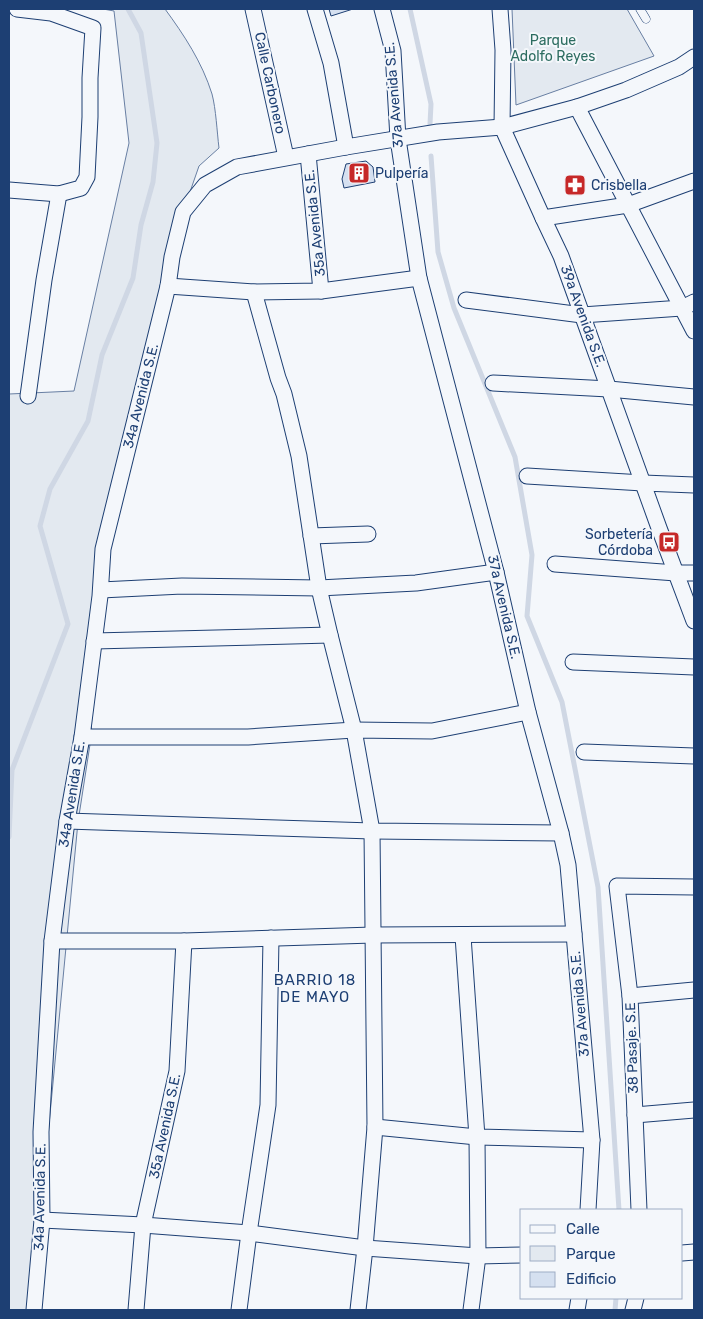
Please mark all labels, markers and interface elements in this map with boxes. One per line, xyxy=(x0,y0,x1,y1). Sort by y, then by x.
street label: Calle Carbonero xyxy=(251,31,289,135)
park label: Parque Adolfo Reyes xyxy=(511,32,595,65)
street label: 37a Avenida S.E. xyxy=(381,41,407,149)
building icon: Pulpería xyxy=(347,161,371,185)
place label: Pulpería xyxy=(375,165,428,182)
street label: 35a Avenida S.E. xyxy=(301,169,329,277)
pharmacy icon: Crisbella xyxy=(563,173,587,197)
place label: Crisbella xyxy=(591,177,647,194)
street label: 39a Avenida S.E. xyxy=(557,263,609,369)
street label: 34a Avenida S.E. xyxy=(120,342,162,450)
place label: Sorbetería Córdoba xyxy=(585,526,653,559)
bus stop icon: Sorbetería Córdoba xyxy=(657,530,681,554)
street label: 37a Avenida S.E. xyxy=(484,553,524,661)
street label: 34a Avenida S.E. xyxy=(55,739,89,849)
street label: 37a Avenida S.E. xyxy=(567,950,593,1058)
district label: BARRIO 18 DE MAYO xyxy=(274,971,356,1006)
street label: 38 Pasaje. S.E xyxy=(622,1002,642,1094)
street label: 35a Avenida S.E. xyxy=(146,1072,184,1180)
street label: 34a Avenida S.E. xyxy=(31,1143,49,1251)
legend xyxy=(520,1209,683,1299)
text: Calle xyxy=(566,1220,600,1238)
text: Parque xyxy=(566,1245,616,1263)
text: Edificio xyxy=(566,1270,616,1288)

